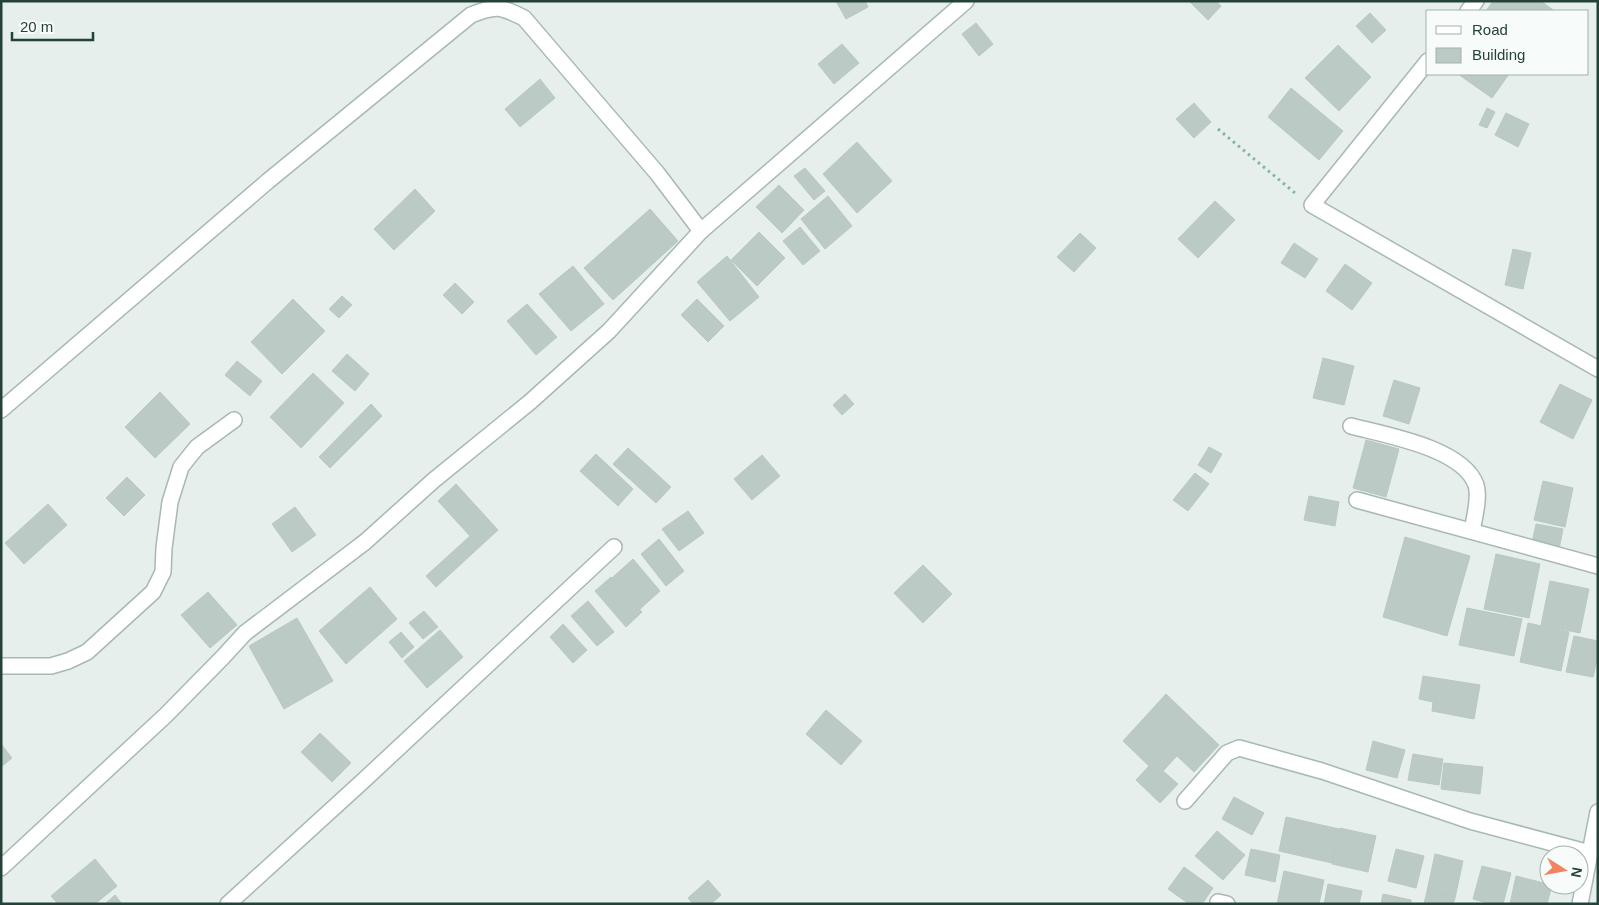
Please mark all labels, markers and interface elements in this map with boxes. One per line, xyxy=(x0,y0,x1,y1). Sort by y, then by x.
scale bar xyxy=(12,10,94,42)
legend xyxy=(1426,10,1589,75)
text: 20 m xyxy=(20,18,53,35)
text: Road xyxy=(1472,21,1508,38)
text: Building xyxy=(1472,46,1525,63)
north arrow xyxy=(1539,845,1589,895)
text: N xyxy=(1568,866,1586,879)

